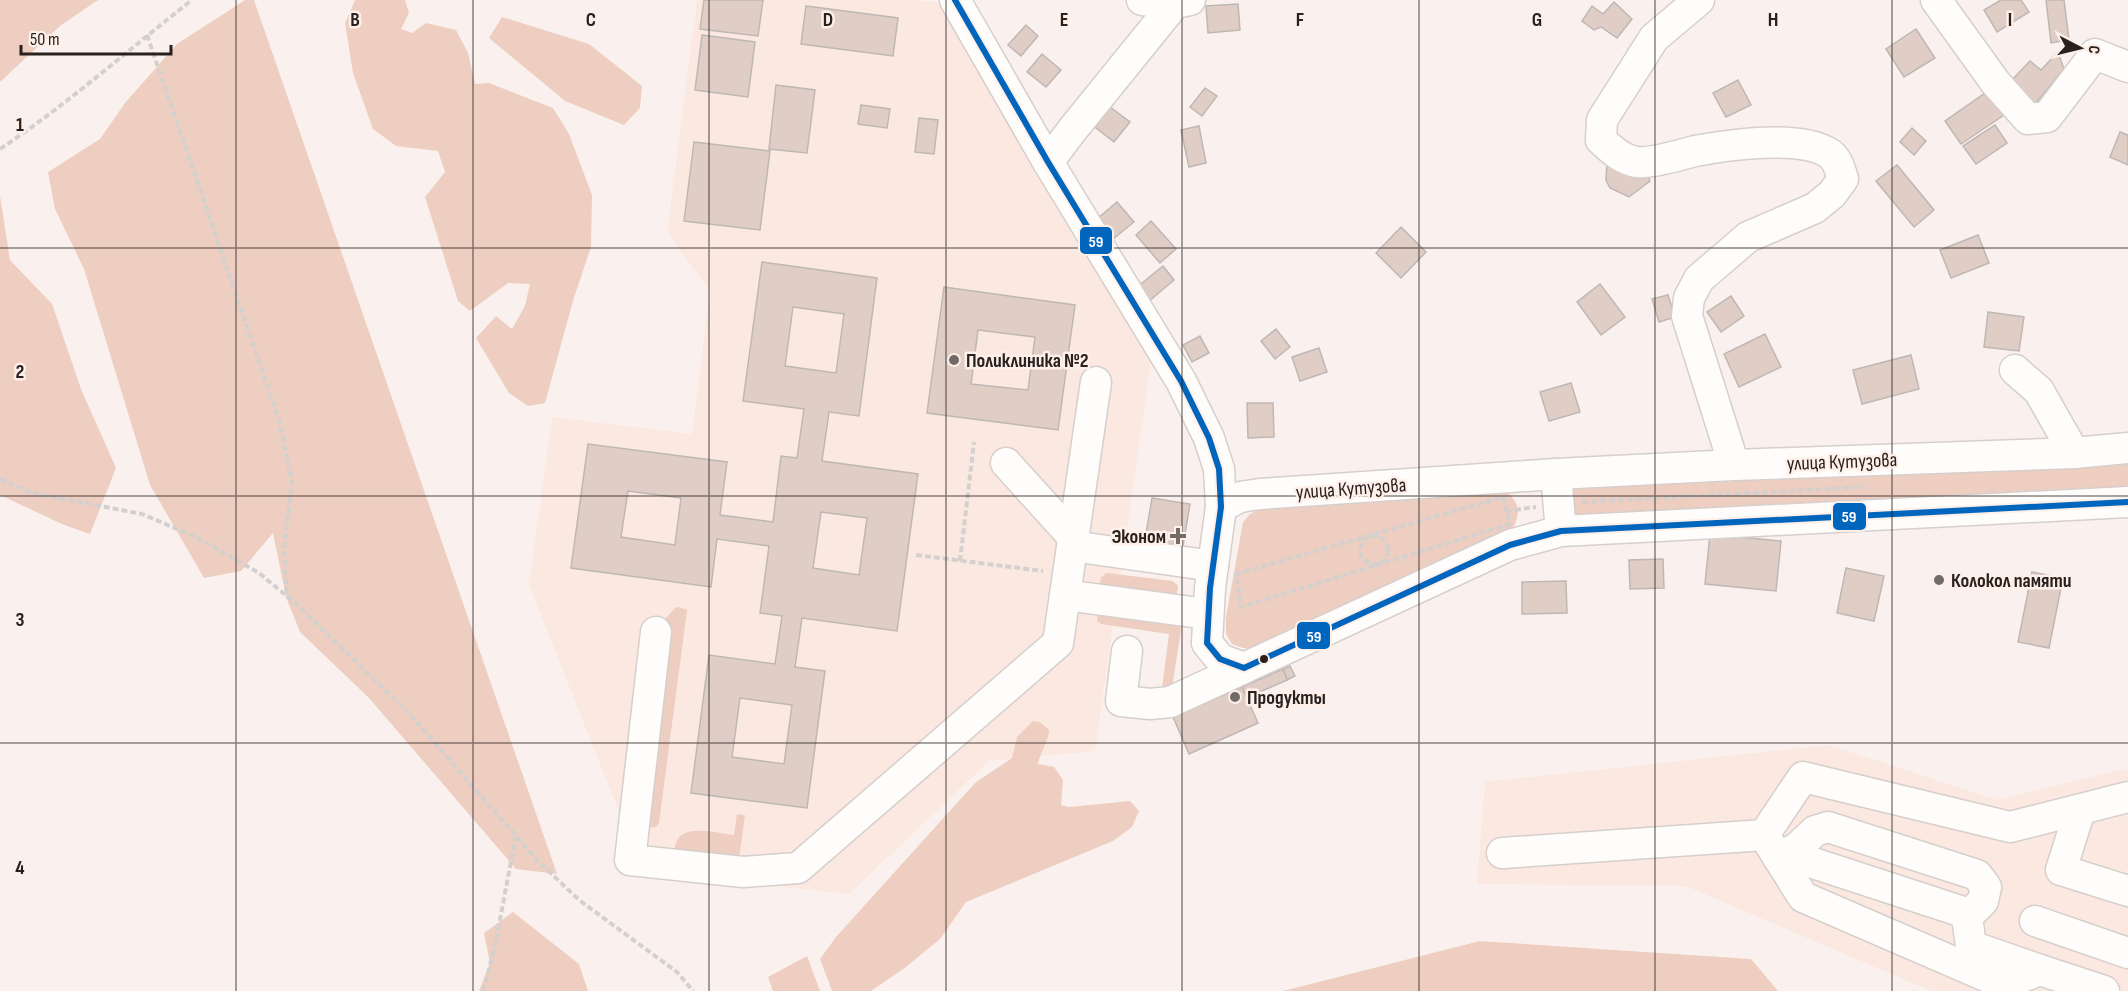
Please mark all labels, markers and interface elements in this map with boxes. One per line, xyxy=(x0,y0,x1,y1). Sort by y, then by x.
text: B xyxy=(350,8,360,32)
text: C xyxy=(586,8,596,32)
text: D xyxy=(823,8,833,32)
text: E xyxy=(1060,8,1068,32)
text: F xyxy=(1296,8,1304,32)
text: G xyxy=(1532,8,1542,32)
text: H xyxy=(1768,8,1778,32)
text: I xyxy=(2008,8,2012,32)
scale bar xyxy=(21,18,171,56)
north arrow xyxy=(2050,18,2110,78)
text: 50 m xyxy=(30,29,60,50)
text: С xyxy=(2083,44,2103,55)
text: 1 xyxy=(16,113,24,137)
line badge: 59 xyxy=(1079,226,1113,255)
text: 59 xyxy=(1089,233,1103,252)
place label: Поликлиника №2 xyxy=(966,349,1089,373)
marker: Поликлиника №2 xyxy=(947,353,961,367)
text: 2 xyxy=(16,360,24,384)
street label: улица Кутузова xyxy=(1786,448,1898,476)
street label: улица Кутузова xyxy=(1295,473,1407,505)
line badge: 59 xyxy=(1832,502,1867,531)
text: 59 xyxy=(1842,508,1856,527)
place label: Эконом xyxy=(1111,525,1166,549)
marker: Эконом xyxy=(1171,529,1185,543)
place label: Колокол памяти xyxy=(1951,569,2071,593)
marker: Колокол памяти xyxy=(1932,573,1946,587)
text: 3 xyxy=(16,608,25,632)
line badge: 59 xyxy=(1296,621,1331,650)
text: 59 xyxy=(1307,628,1321,647)
unlabelled marker xyxy=(1258,653,1270,665)
place label: Продукты xyxy=(1247,686,1326,710)
marker: Продукты xyxy=(1228,690,1242,704)
text: 4 xyxy=(15,856,25,880)

